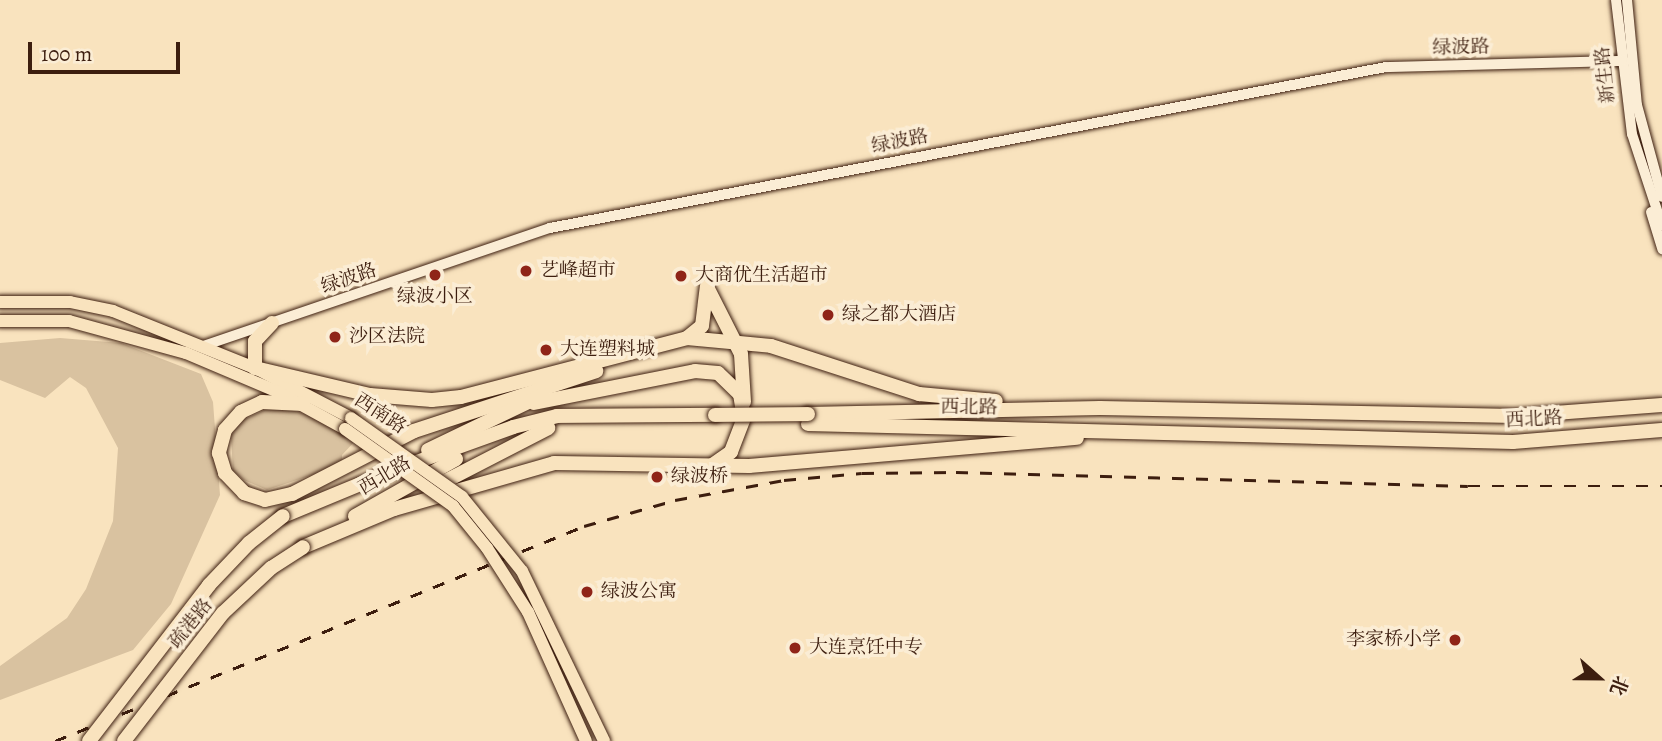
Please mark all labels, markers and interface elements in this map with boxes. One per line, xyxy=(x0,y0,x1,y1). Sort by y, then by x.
scale bar xyxy=(32,28,184,72)
street label: 绿波路 xyxy=(1432,36,1490,60)
text: 100 m xyxy=(41,40,92,68)
street label: 新生路 xyxy=(1592,45,1620,105)
street label: 绿波路 xyxy=(870,125,930,159)
street label: 绿波路 xyxy=(318,259,380,299)
place label: 艺峰超市 xyxy=(540,260,616,282)
marker: 艺峰超市 xyxy=(518,263,534,279)
place label: 大商优生活超市 xyxy=(695,265,828,287)
marker: 绿波小区 xyxy=(427,267,443,283)
marker: 大商优生活超市 xyxy=(673,268,689,284)
place label: 绿波小区 xyxy=(397,286,473,308)
place label: 绿之都大酒店 xyxy=(842,304,956,326)
marker: 绿之都大酒店 xyxy=(820,307,836,323)
place label: 沙区法院 xyxy=(349,326,425,348)
marker: 沙区法院 xyxy=(327,329,343,345)
place label: 大连塑料城 xyxy=(560,339,655,361)
marker: 大连塑料城 xyxy=(538,342,554,358)
street label: 西南路 xyxy=(350,389,410,439)
street label: 西北路 xyxy=(940,396,998,420)
street label: 西北路 xyxy=(1505,407,1563,433)
street label: 西北路 xyxy=(355,452,415,500)
place label: 绿波桥 xyxy=(671,466,728,488)
marker: 绿波桥 xyxy=(649,469,665,485)
place label: 绿波公寓 xyxy=(601,581,677,603)
marker: 绿波公寓 xyxy=(579,584,595,600)
street label: 疏港路 xyxy=(164,595,218,653)
place label: 李家桥小学 xyxy=(1346,629,1441,651)
marker: 李家桥小学 xyxy=(1447,632,1463,648)
place label: 大连烹饪中专 xyxy=(809,637,923,659)
marker: 大连烹饪中专 xyxy=(787,640,803,656)
north arrow xyxy=(1564,643,1634,713)
text: 北 xyxy=(1603,672,1634,699)

